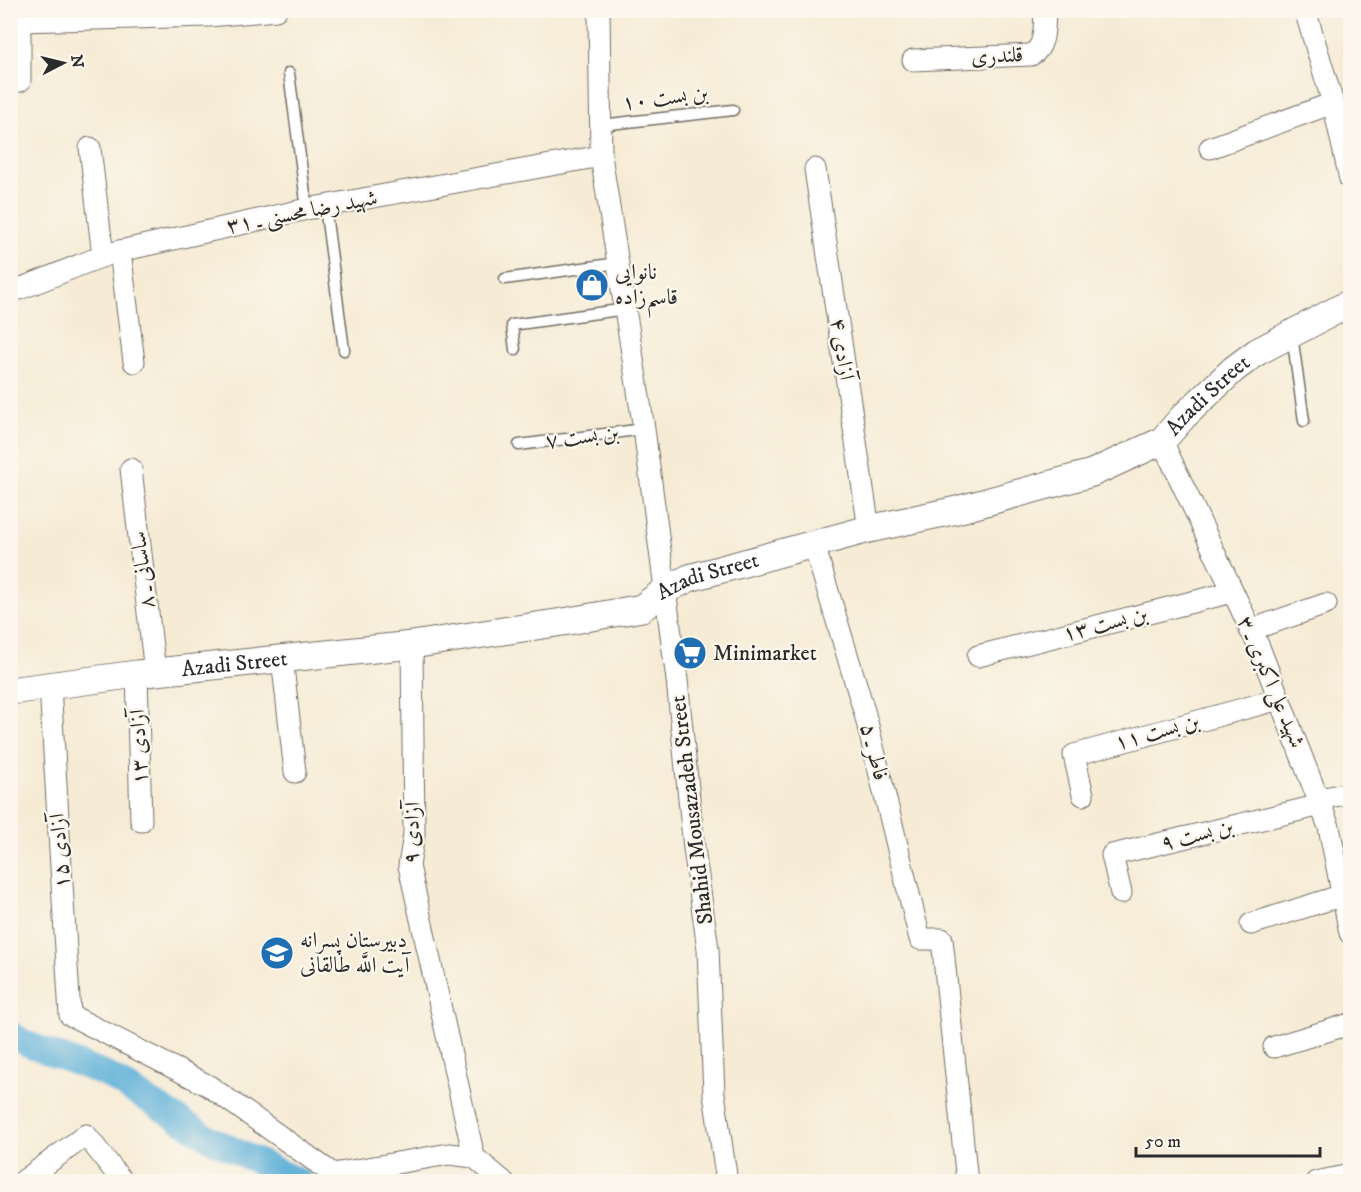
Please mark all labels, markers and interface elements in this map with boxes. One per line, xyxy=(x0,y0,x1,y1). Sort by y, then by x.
north arrow xyxy=(33,33,93,93)
street label: قلندری xyxy=(970,41,1024,71)
text: N xyxy=(66,54,88,69)
street label: بن بست ۱۰ xyxy=(620,79,710,117)
street label: شهید رضا محسنی ـ ۳۱ xyxy=(224,184,380,241)
place label: نانوایی قاسم‌زاده xyxy=(615,259,678,318)
shop icon: نانوایی قاسم‌زاده xyxy=(574,267,610,303)
street label: آزادی ۴ xyxy=(824,316,862,384)
street label: Azadi Street xyxy=(1160,349,1255,441)
street label: بن بست ۷ xyxy=(544,419,620,455)
street label: ساسانی ـ ۸ xyxy=(125,530,161,610)
street label: Azadi Street xyxy=(652,546,762,606)
street label: بن بست ۱۳ xyxy=(1060,600,1150,648)
street label: شهید علی اکبری ـ ۳ xyxy=(1229,612,1311,753)
supermarket icon: Minimarket xyxy=(672,635,708,671)
place label: Minimarket xyxy=(713,640,817,667)
street label: Azadi Street xyxy=(180,645,289,683)
street label: Shahid Mousazadeh Street xyxy=(665,694,719,926)
street label: آزادی ۱۳ xyxy=(123,707,154,785)
street label: بن بست ۱۱ xyxy=(1112,708,1202,756)
street label: فاطر ـ ۵ xyxy=(854,721,894,783)
street label: آزادی ۹ xyxy=(396,799,427,865)
street label: آزادی ۱۵ xyxy=(43,810,76,890)
street label: بن بست ۹ xyxy=(1158,813,1236,857)
place label: دبیرستان پسرانه آیت اللَّه طالقانی xyxy=(300,927,412,979)
school or university icon: دبیرستان پسرانه آیت اللَّه طالقانی xyxy=(259,935,295,971)
scale bar xyxy=(1136,1120,1320,1158)
text: 50 m xyxy=(1145,1131,1181,1153)

